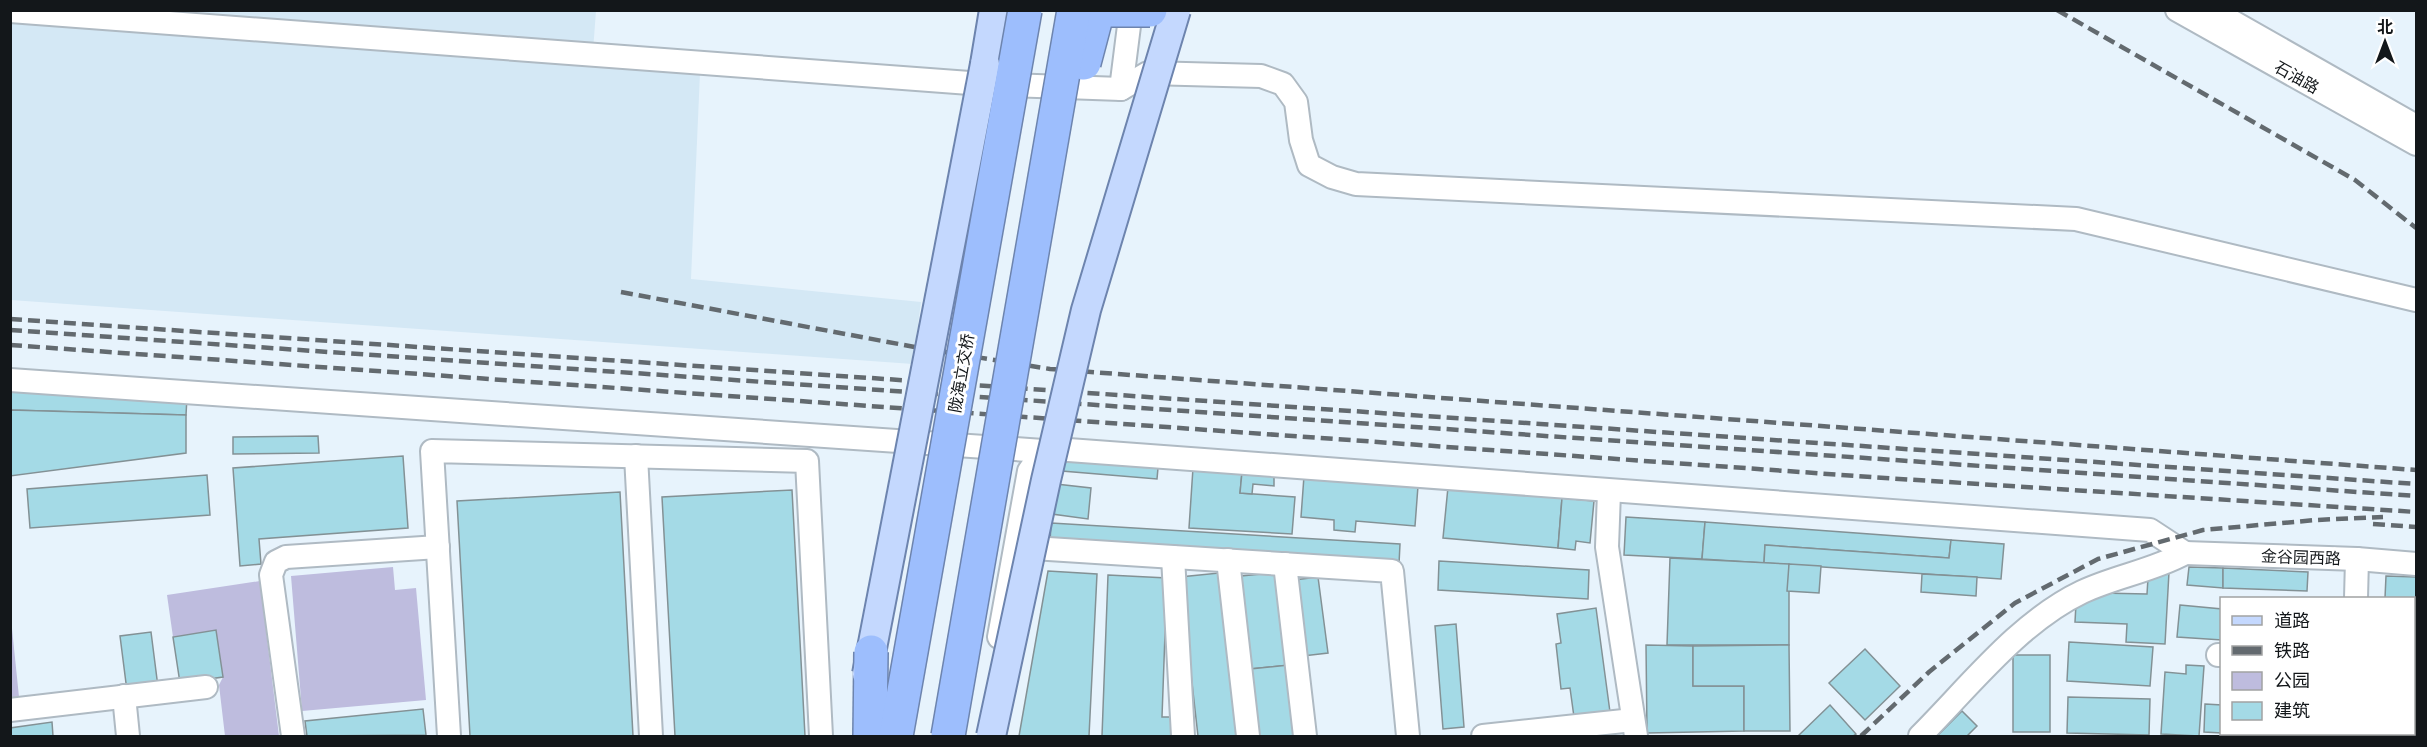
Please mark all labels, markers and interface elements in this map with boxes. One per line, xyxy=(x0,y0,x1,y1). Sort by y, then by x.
north arrow xyxy=(2355,12,2415,72)
text: 北 xyxy=(2377,16,2393,38)
street label: 石油路 xyxy=(2271,56,2323,98)
street label: 陇海立交桥 xyxy=(943,332,979,414)
street label: 金谷园西路 xyxy=(2261,545,2341,569)
legend xyxy=(2220,597,2415,735)
text: 道路 xyxy=(2274,608,2310,632)
text: 铁路 xyxy=(2274,638,2310,662)
text: 公园 xyxy=(2274,668,2310,692)
text: 建筑 xyxy=(2274,698,2310,722)

